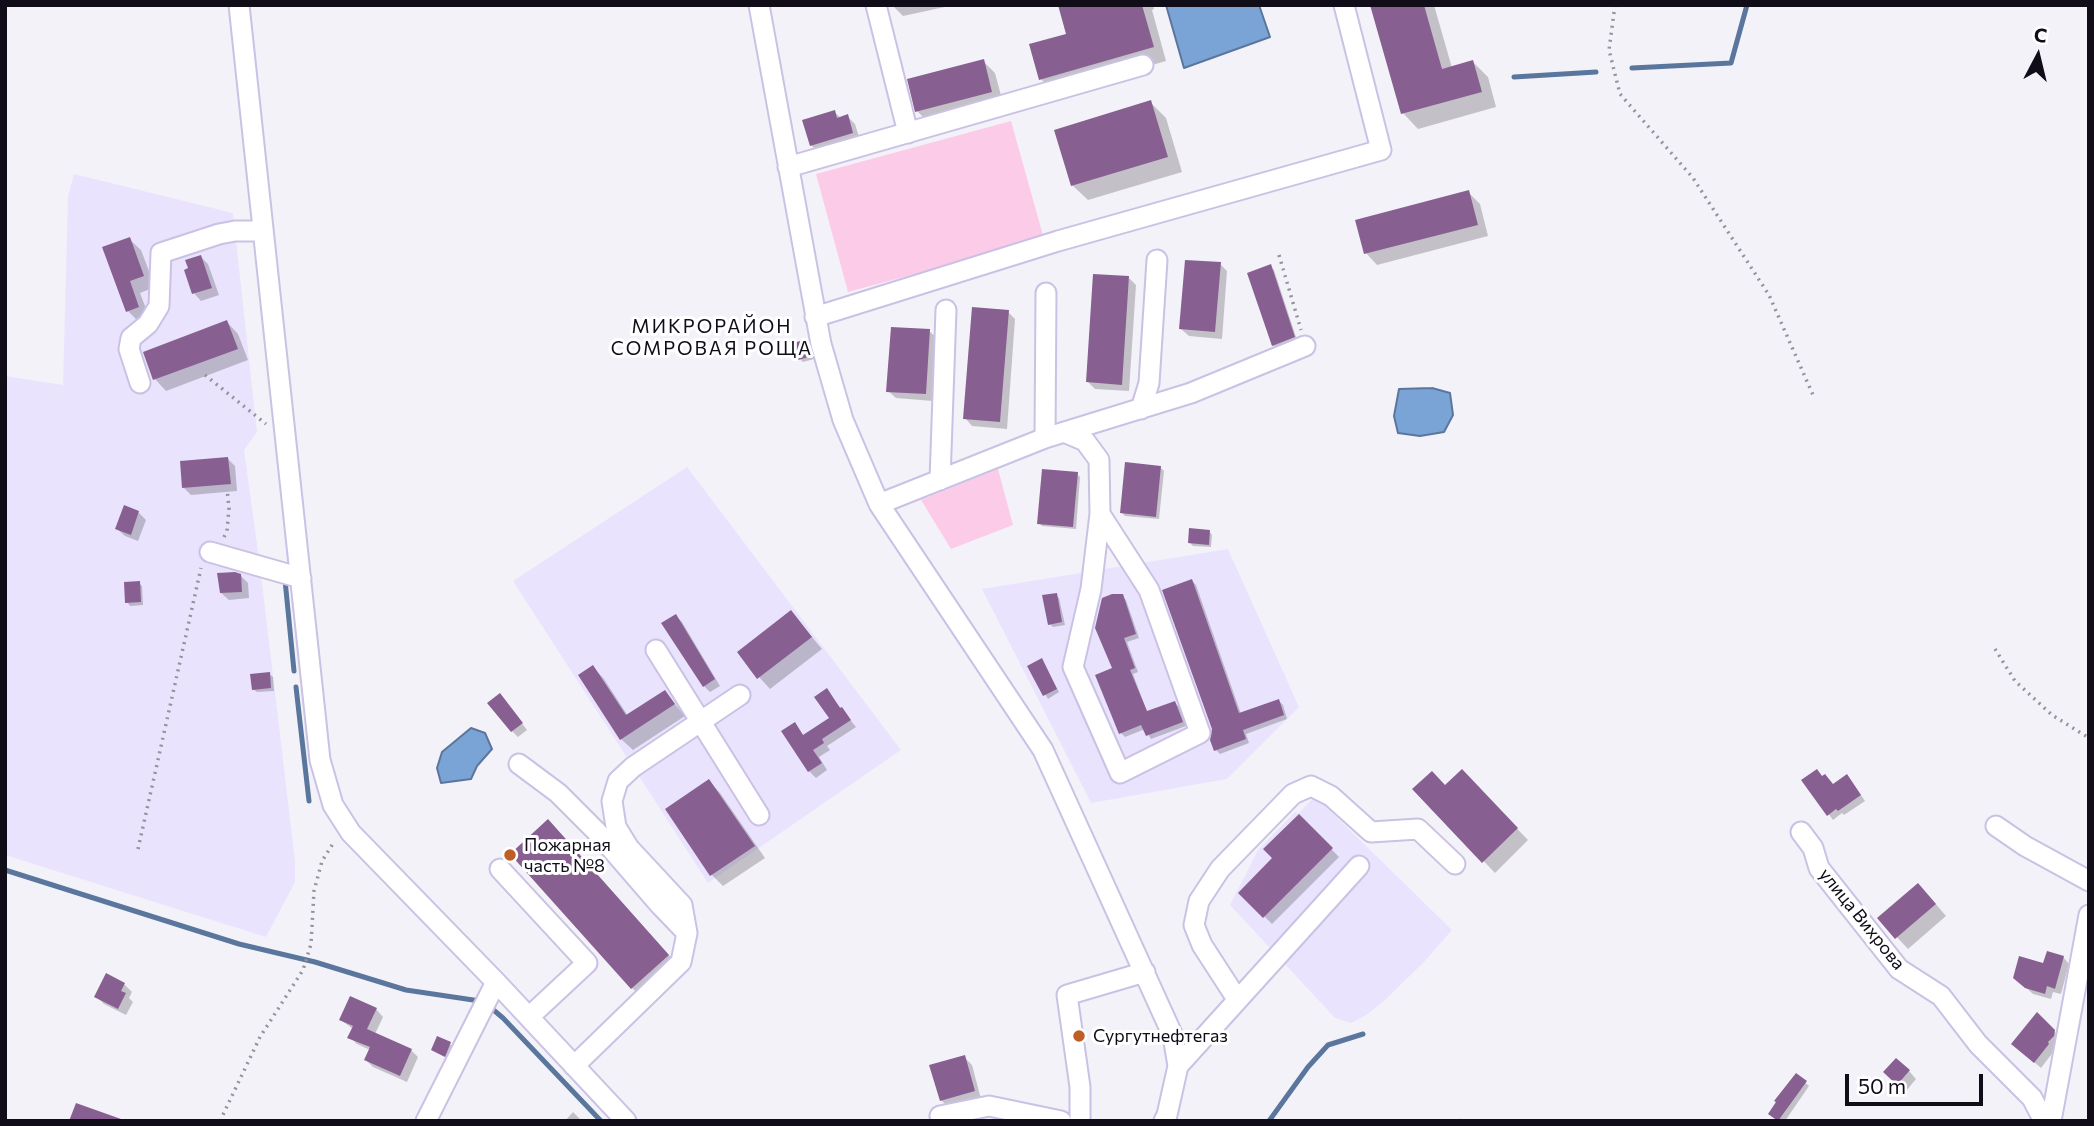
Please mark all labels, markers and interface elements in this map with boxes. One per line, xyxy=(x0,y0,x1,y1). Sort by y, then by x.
north arrow xyxy=(2003,21,2073,91)
text: С xyxy=(2033,22,2048,47)
district label: МИКРОРАЙОН СОМРОВАЯ РОЩА xyxy=(612,316,812,360)
place label: Пожарная часть №8 xyxy=(524,834,611,876)
marker: Пожарная часть №8 xyxy=(502,847,518,863)
street label: улица Вихрова xyxy=(1814,864,1910,974)
place label: Сургутнефтегаз xyxy=(1093,1025,1228,1047)
marker: Сургутнефтегаз xyxy=(1071,1028,1087,1044)
scale bar xyxy=(1849,1060,1987,1104)
text: 50 m xyxy=(1858,1073,1906,1098)

